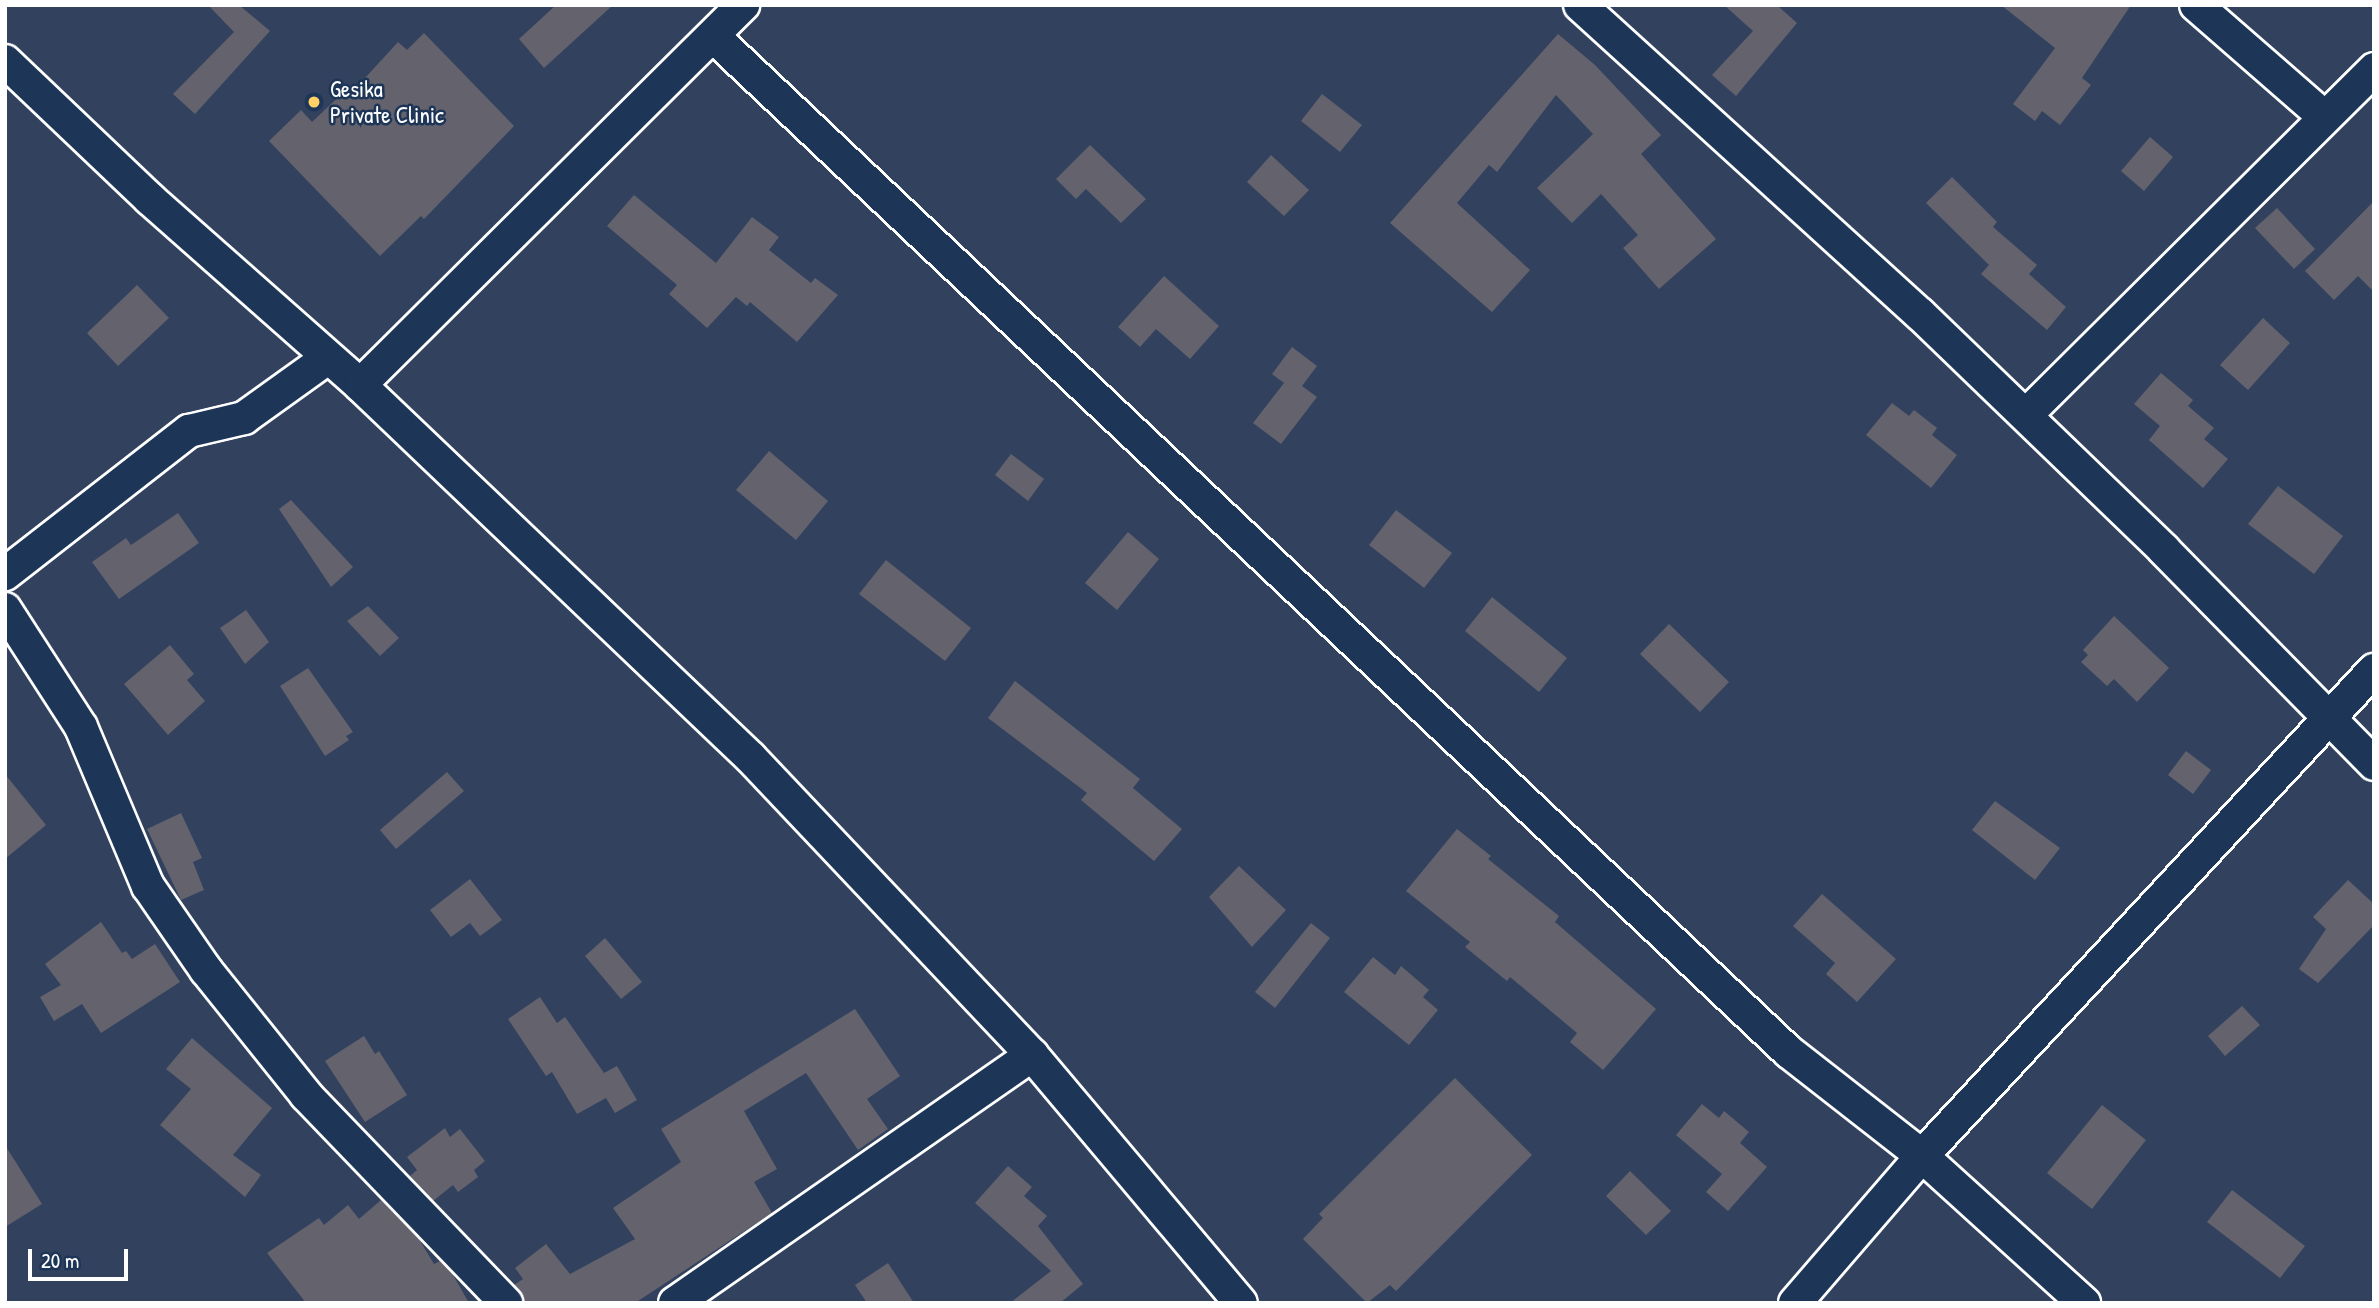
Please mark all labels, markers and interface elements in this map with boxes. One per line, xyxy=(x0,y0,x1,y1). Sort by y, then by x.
place label: Gesika Private Clinic xyxy=(330,75,444,129)
marker: Gesika Private Clinic xyxy=(304,92,324,112)
scale bar xyxy=(32,1234,131,1278)
text: 20 m xyxy=(41,1246,79,1275)

